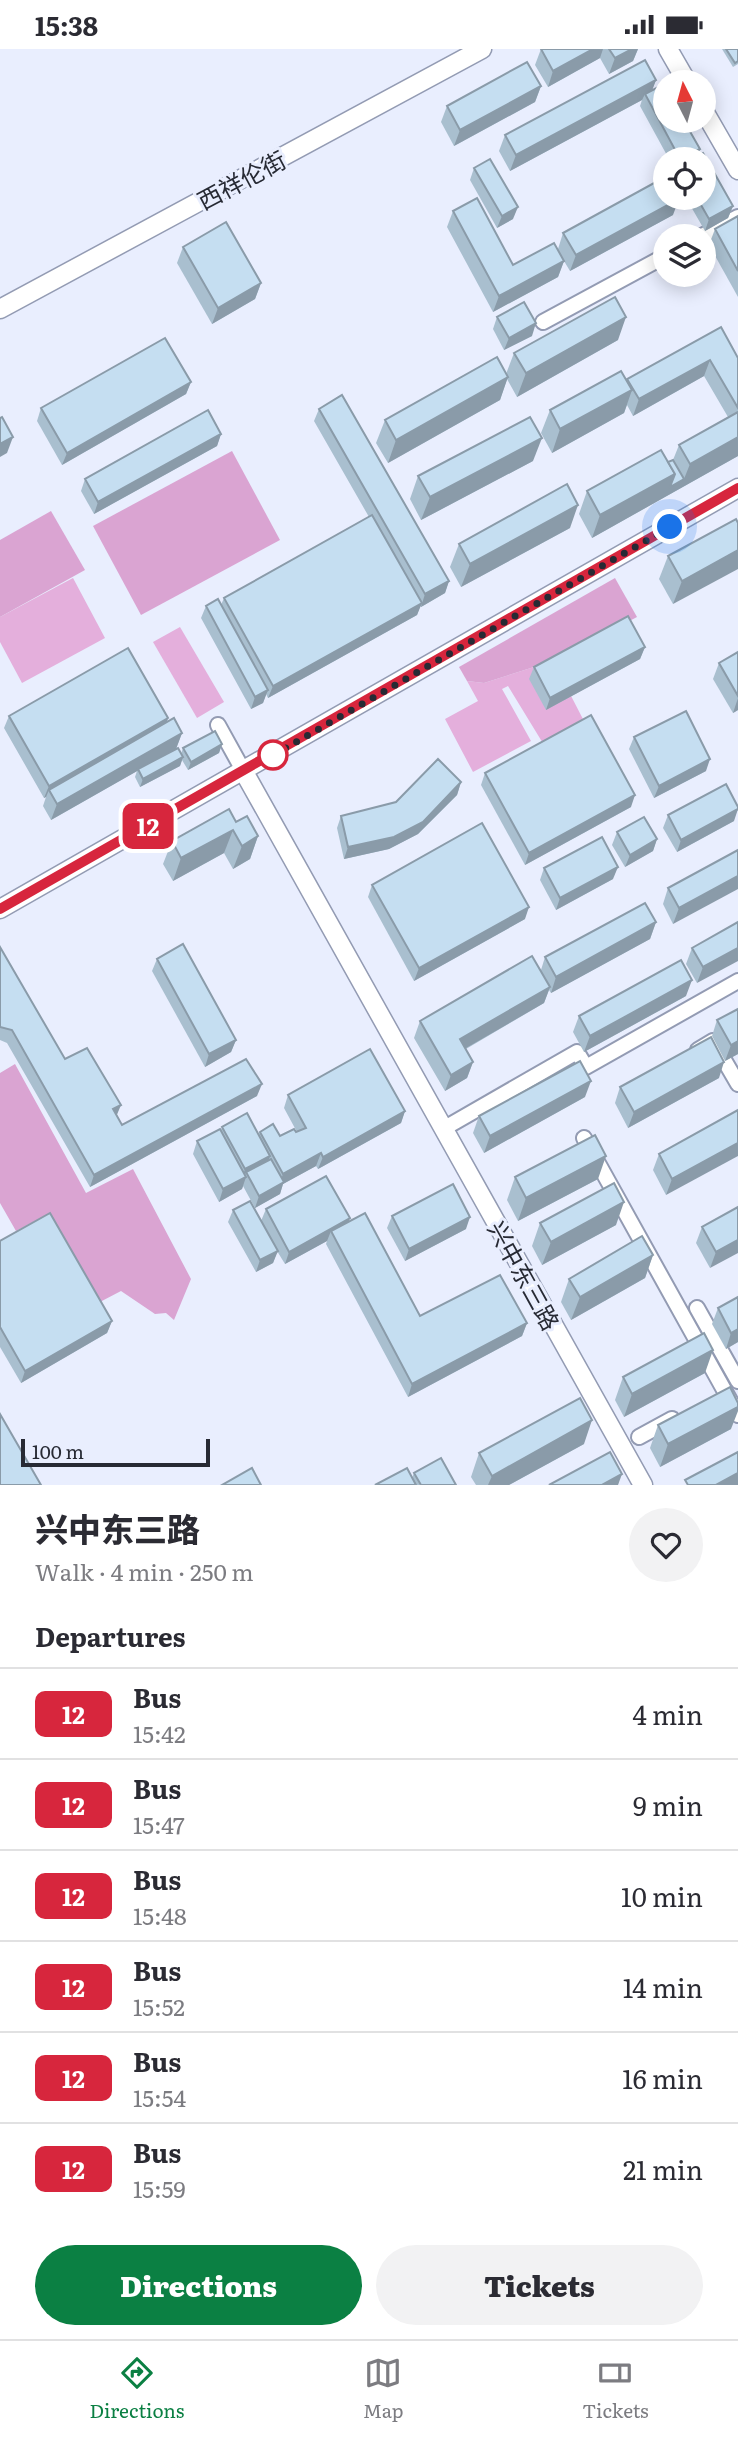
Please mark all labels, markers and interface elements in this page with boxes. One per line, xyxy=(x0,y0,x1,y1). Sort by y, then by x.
text: 15:38 xyxy=(35,5,98,44)
north arrow xyxy=(653,70,716,133)
map controls xyxy=(653,70,716,287)
street label: 西祥伦街 xyxy=(190,141,292,217)
button: locate xyxy=(653,147,716,210)
button: layers xyxy=(653,224,716,287)
your location xyxy=(652,509,687,544)
unlabelled marker xyxy=(258,740,288,770)
line badge: 12 xyxy=(116,803,180,849)
text: 12 xyxy=(137,808,159,843)
street label: 兴中东三路 xyxy=(481,1214,569,1336)
scale bar xyxy=(21,1436,210,1468)
text: 100 m xyxy=(32,1437,84,1465)
text: 兴中东三路 xyxy=(35,1503,200,1552)
button: heart xyxy=(629,1508,703,1582)
text: Walk · 4 min · 250 m xyxy=(35,1554,254,1588)
text: Departures xyxy=(35,1616,186,1655)
text: Bus xyxy=(133,1677,181,1716)
text: 4 min xyxy=(632,1694,703,1733)
text: 12 xyxy=(62,1696,85,1731)
text: 15:42 xyxy=(133,1716,186,1750)
text: Bus xyxy=(133,1768,181,1807)
text: 9 min xyxy=(633,1785,703,1824)
text: 12 xyxy=(62,1787,85,1822)
text: 15:47 xyxy=(133,1807,185,1841)
text: Bus xyxy=(133,1859,181,1898)
text: 10 min xyxy=(621,1876,703,1915)
text: 12 xyxy=(62,1878,85,1913)
text: 15:48 xyxy=(133,1898,187,1932)
text: Bus xyxy=(133,1950,181,1989)
text: 14 min xyxy=(623,1967,703,2006)
text: 12 xyxy=(62,1969,85,2004)
text: 15:52 xyxy=(133,1989,185,2023)
text: Bus xyxy=(133,2041,181,2080)
text: 16 min xyxy=(622,2058,703,2097)
text: 12 xyxy=(62,2060,85,2095)
text: 15:54 xyxy=(133,2080,186,2114)
text: Bus xyxy=(133,2132,181,2171)
text: 21 min xyxy=(623,2149,703,2188)
text: 12 xyxy=(62,2151,85,2186)
text: 15:59 xyxy=(133,2171,185,2205)
button: Directions xyxy=(35,2245,362,2325)
button: Tickets xyxy=(376,2245,703,2325)
tab: Directions xyxy=(89,2354,184,2424)
tab: Map xyxy=(363,2354,404,2424)
tab: Tickets xyxy=(582,2354,649,2424)

